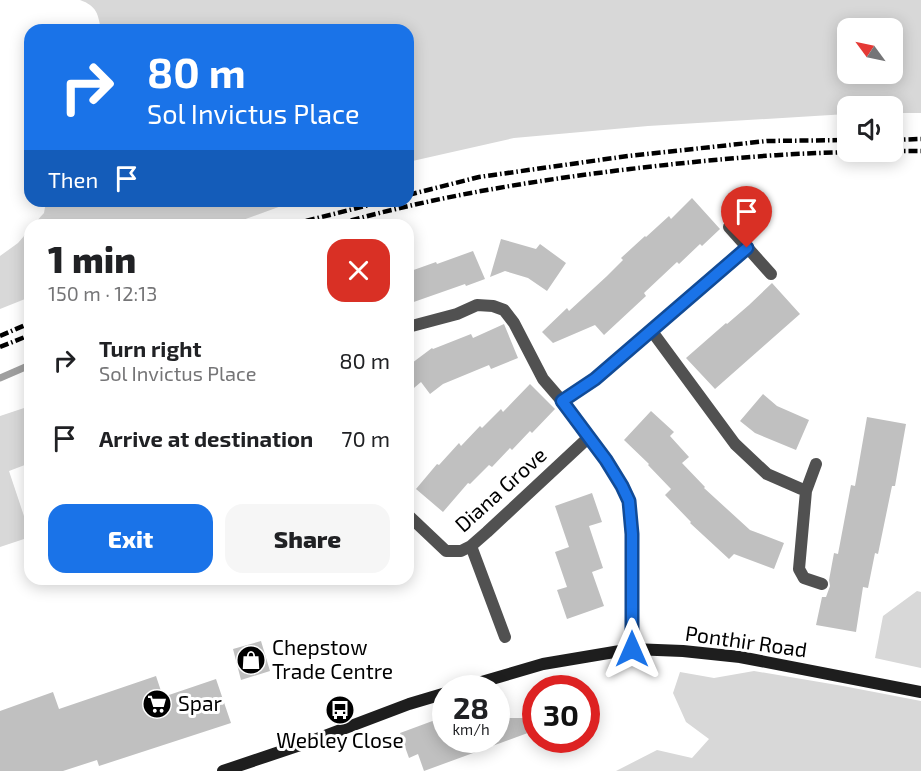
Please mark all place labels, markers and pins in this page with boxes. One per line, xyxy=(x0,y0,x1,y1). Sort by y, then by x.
pin xyxy=(721,186,772,248)
place label: Chepstow Trade Centre xyxy=(272,634,393,683)
shop icon: Chepstow Trade Centre xyxy=(235,644,267,676)
supermarket icon: Spar xyxy=(141,688,173,720)
place label: Spar xyxy=(178,690,222,715)
bus stop icon: Webley Close xyxy=(324,694,356,726)
place label: Webley Close xyxy=(276,727,404,752)

